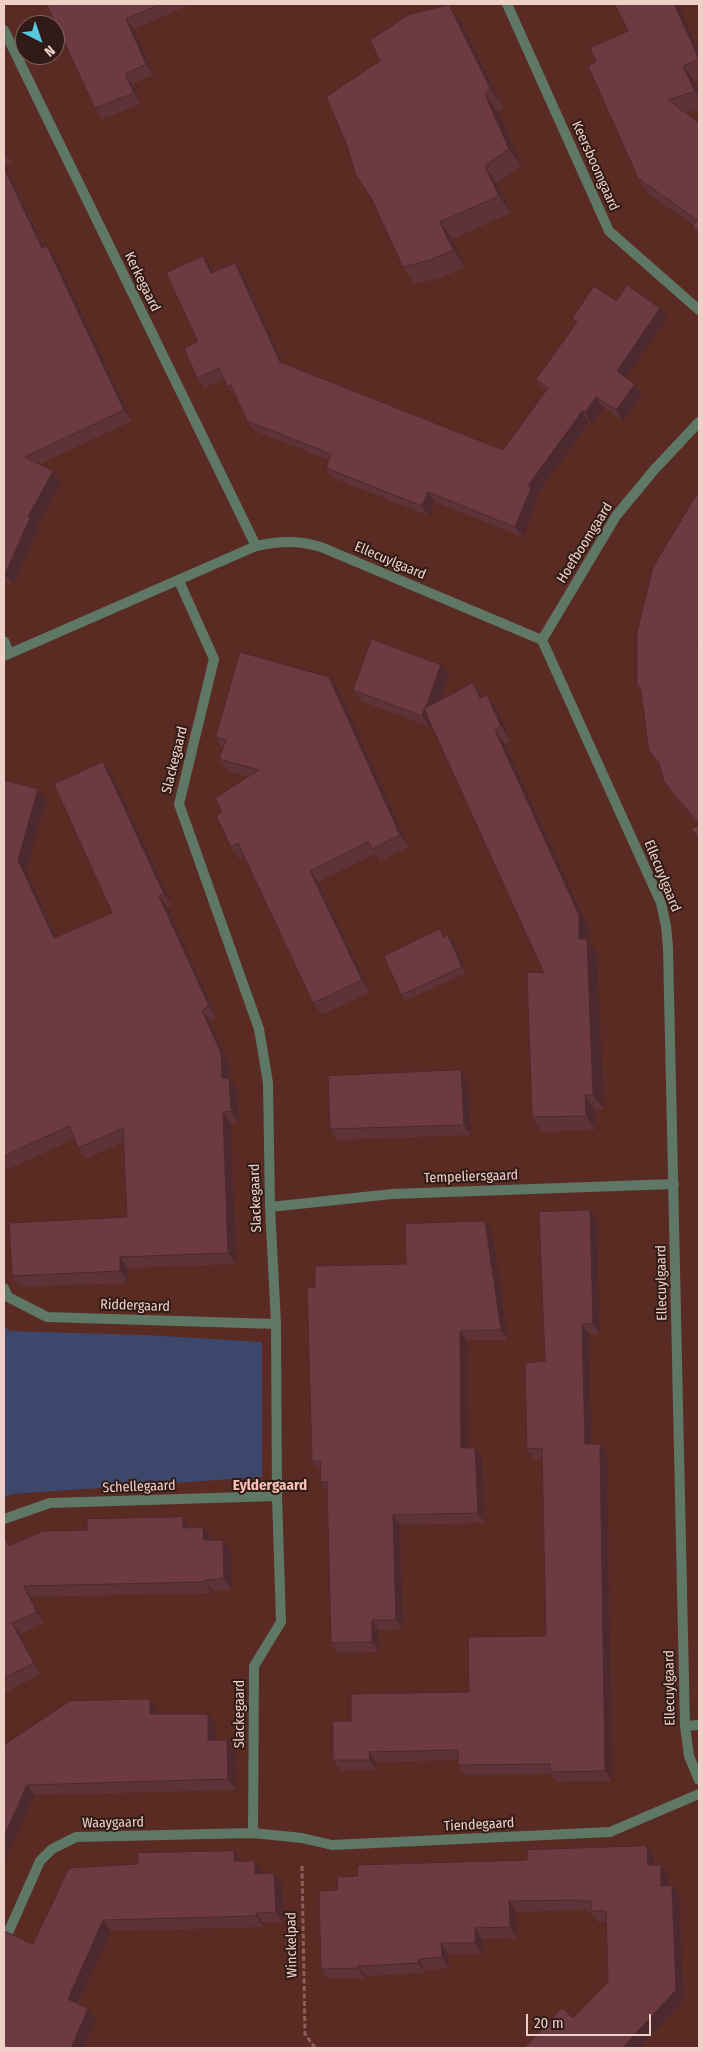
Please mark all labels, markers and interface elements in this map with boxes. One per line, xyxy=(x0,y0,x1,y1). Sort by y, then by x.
north arrow xyxy=(15,15,65,65)
text: N xyxy=(41,42,58,60)
street label: Keersboomgaard xyxy=(568,118,622,214)
street label: Kerkegaard xyxy=(120,249,164,315)
street label: Hoefboomgaard xyxy=(554,500,616,586)
street label: Ellecuylgaard xyxy=(352,538,428,584)
street label: Slackegaard xyxy=(159,725,191,795)
street label: Ellecuylgaard xyxy=(640,838,684,914)
street label: Slackegaard xyxy=(246,1163,266,1233)
street label: Tempeliersgaard xyxy=(423,1167,519,1187)
street label: Ellecuylgaard xyxy=(653,1245,671,1321)
street label: Riddergaard xyxy=(100,1296,170,1316)
street label: Schellegaard xyxy=(102,1477,176,1497)
district label: Eyldergaard xyxy=(233,1477,307,1495)
street label: Ellecuylgaard xyxy=(661,1650,679,1726)
street label: Slackegaard xyxy=(232,1680,248,1748)
street label: Waaygaard xyxy=(82,1814,144,1832)
street label: Tiendegaard xyxy=(443,1815,515,1835)
street label: Winckelpad xyxy=(283,1912,301,1978)
scale bar xyxy=(528,2004,653,2036)
text: 20 m xyxy=(534,2014,564,2032)

